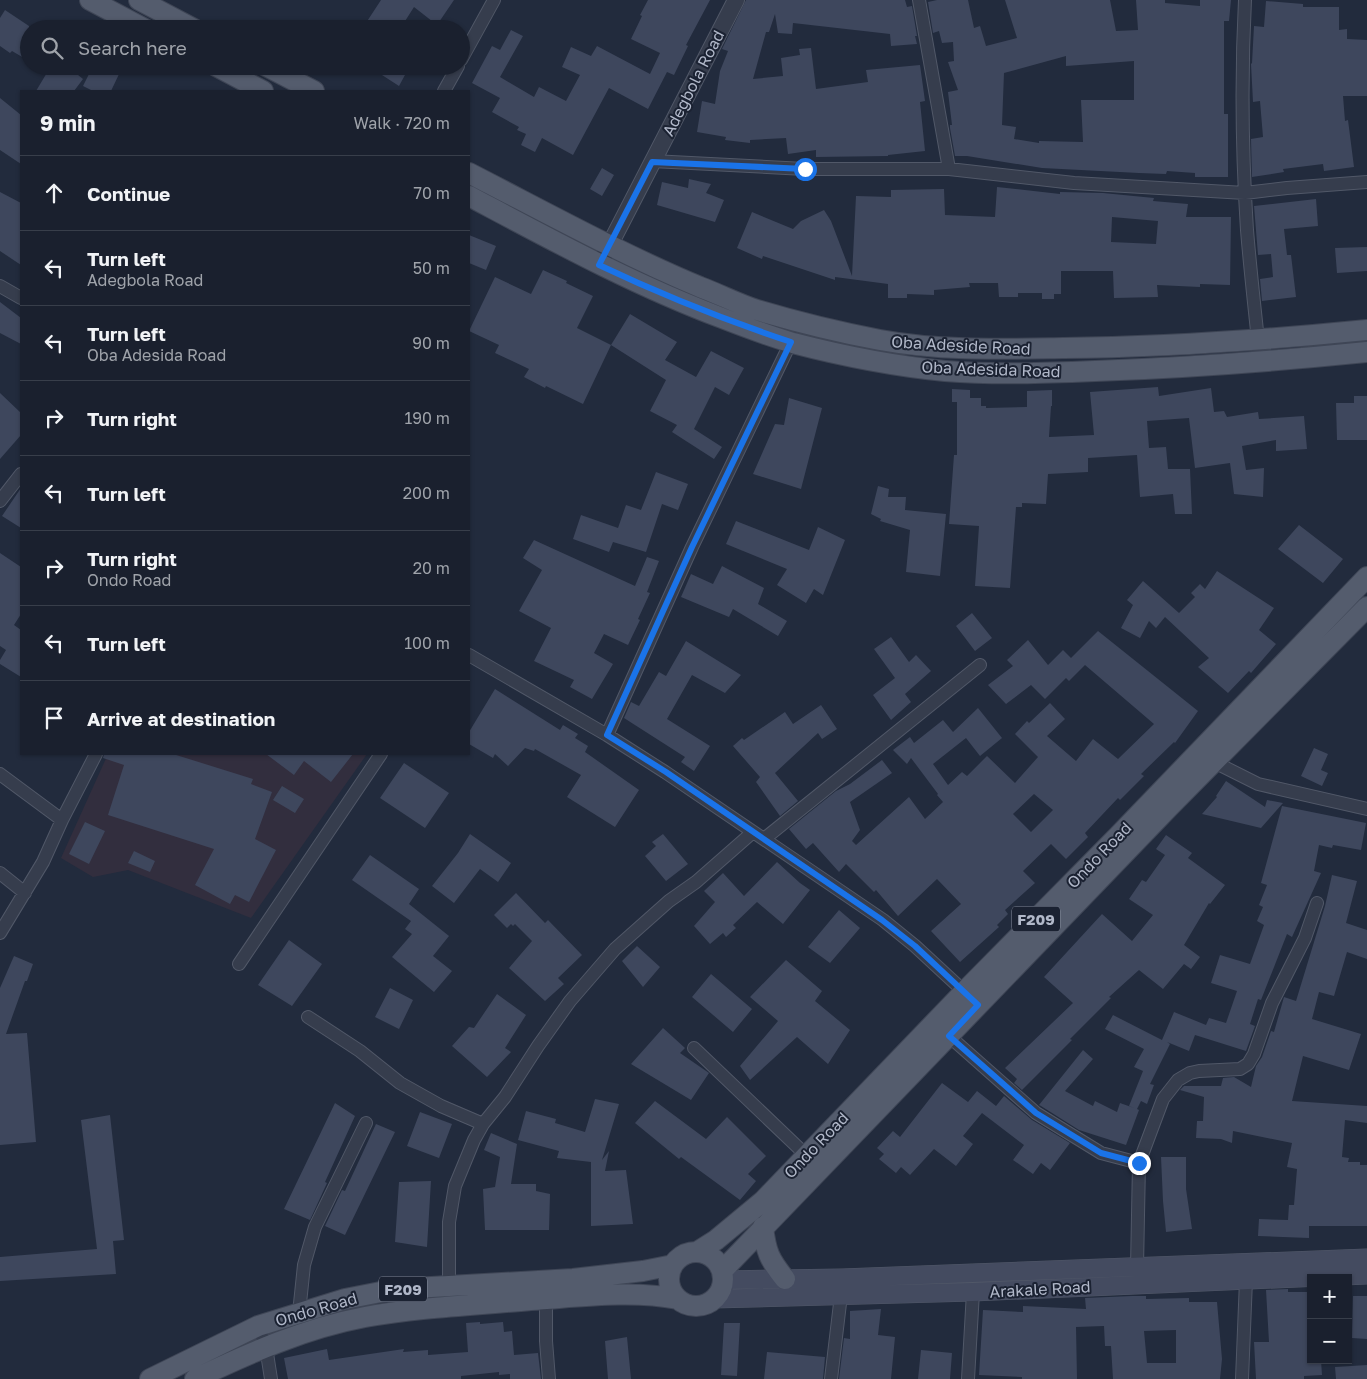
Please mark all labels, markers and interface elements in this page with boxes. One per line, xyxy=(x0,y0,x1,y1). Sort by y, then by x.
search box xyxy=(20,20,470,75)
street label: Adegbola Road xyxy=(658,27,728,139)
icon: search xyxy=(38,34,66,62)
text: Search here xyxy=(78,36,187,59)
text: 9 min xyxy=(40,110,95,136)
text: Walk · 720 m xyxy=(353,113,450,133)
route start xyxy=(794,158,817,181)
icon: ahead xyxy=(40,179,68,207)
text: Continue xyxy=(87,182,170,205)
text: 70 m xyxy=(413,183,450,203)
text: Turn left xyxy=(87,247,166,270)
icon: left xyxy=(40,254,68,282)
text: 50 m xyxy=(413,258,450,278)
text: Adegbola Road xyxy=(87,270,203,290)
text: Turn left xyxy=(87,322,166,345)
icon: left xyxy=(40,329,68,357)
street label: Oba Adeside Road xyxy=(891,331,1031,359)
text: 90 m xyxy=(412,333,450,353)
text: Oba Adesida Road xyxy=(87,345,226,365)
street label: Oba Adesida Road xyxy=(921,357,1061,381)
icon: right xyxy=(40,404,68,432)
text: Turn right xyxy=(87,407,177,430)
text: 190 m xyxy=(404,408,450,428)
icon: left xyxy=(40,479,68,507)
text: Turn left xyxy=(87,482,166,505)
text: 200 m xyxy=(403,483,450,503)
text: Turn right xyxy=(87,547,177,570)
icon: right xyxy=(40,554,68,582)
text: 20 m xyxy=(413,558,450,578)
text: Ondo Road xyxy=(87,570,171,590)
icon: left xyxy=(40,629,68,657)
text: Turn left xyxy=(87,632,166,655)
text: 100 m xyxy=(404,633,450,653)
icon: arrive xyxy=(40,704,68,732)
text: Arrive at destination xyxy=(87,707,275,730)
street label: Ondo Road xyxy=(1063,818,1135,892)
road number: F209 xyxy=(1012,906,1060,932)
street label: Ondo Road xyxy=(780,1108,852,1182)
route end xyxy=(1128,1152,1151,1175)
map controls xyxy=(1307,1274,1352,1364)
button: + xyxy=(1307,1274,1352,1319)
road number: F209 xyxy=(379,1276,427,1302)
street label: Arakale Road xyxy=(989,1276,1091,1302)
street label: Ondo Road xyxy=(273,1288,359,1330)
button: − xyxy=(1307,1319,1352,1364)

